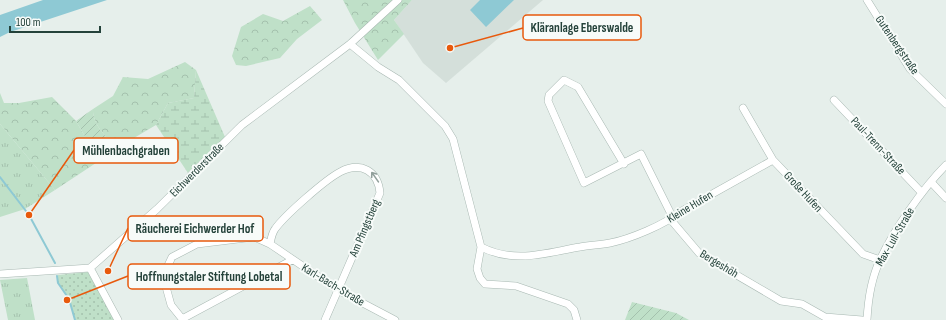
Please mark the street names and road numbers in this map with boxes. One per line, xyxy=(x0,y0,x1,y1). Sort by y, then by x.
street label: Gutenbergstraße xyxy=(872,13,922,78)
street label: Paul-Trenn-Straße xyxy=(847,114,909,178)
street label: Eichwerderstraße xyxy=(167,140,227,200)
street label: Große Hufen xyxy=(780,168,826,216)
street label: Kleine Hufen xyxy=(664,187,716,227)
street label: Am Pfingstberg xyxy=(346,197,384,260)
street label: Max-Lull-Straße xyxy=(872,205,918,269)
street label: Bergeshöh xyxy=(697,247,741,281)
street label: Karl-Bach-Straße xyxy=(299,260,367,310)

